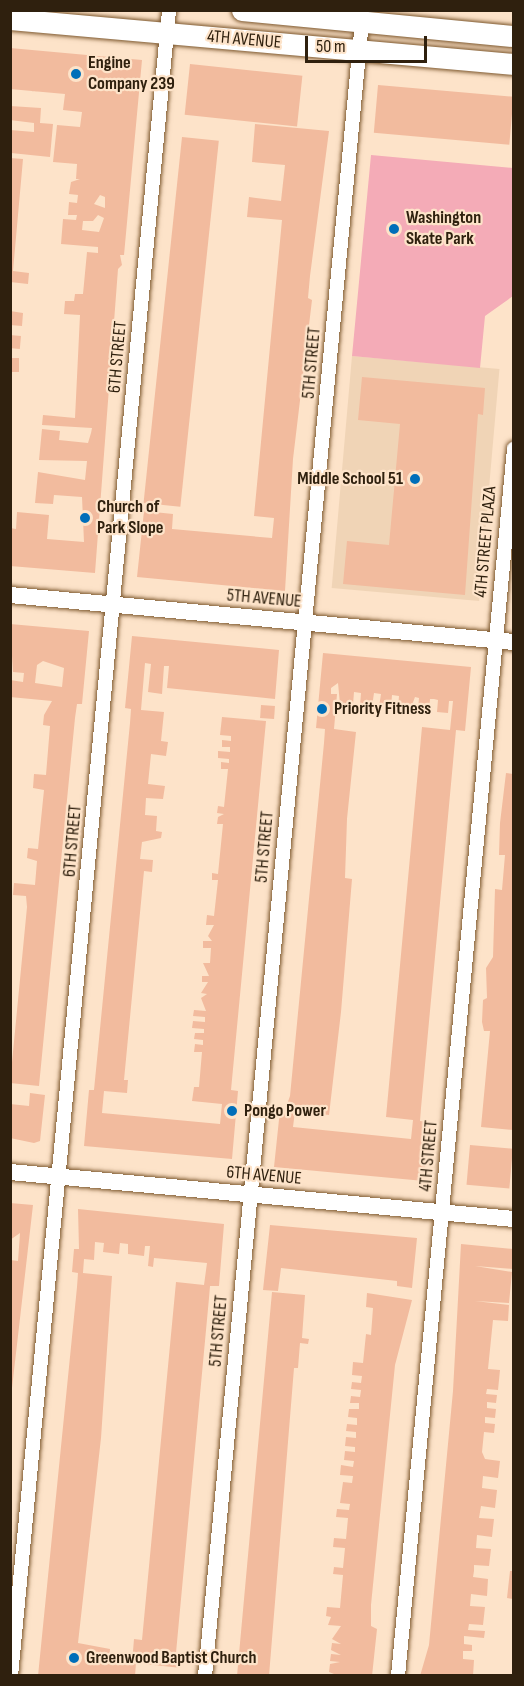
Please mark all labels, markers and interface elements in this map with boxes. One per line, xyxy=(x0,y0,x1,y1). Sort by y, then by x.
scale bar xyxy=(308,24,430,62)
street label: 4TH AVENUE xyxy=(206,26,282,54)
text: 50 m xyxy=(316,36,346,57)
place label: Engine Company 239 xyxy=(88,53,175,96)
marker: Engine Company 239 xyxy=(69,67,83,81)
place label: Washington Skate Park xyxy=(406,208,481,250)
marker: Washington Skate Park xyxy=(387,222,401,236)
street label: 6TH STREET xyxy=(104,320,132,394)
street label: 5TH STREET xyxy=(298,326,326,400)
place label: Middle School 51 xyxy=(297,468,403,490)
marker: Middle School 51 xyxy=(408,472,422,486)
street label: 4TH STREET PLAZA xyxy=(470,485,502,599)
place label: Church of Park Slope xyxy=(97,497,163,540)
marker: Church of Park Slope xyxy=(78,511,92,525)
street label: 5TH AVENUE xyxy=(226,585,302,613)
place label: Priority Fitness xyxy=(334,698,431,720)
marker: Priority Fitness xyxy=(315,702,329,716)
street label: 6TH STREET xyxy=(59,804,87,878)
street label: 5TH STREET xyxy=(251,810,279,884)
place label: Pongo Power xyxy=(244,1100,326,1122)
marker: Pongo Power xyxy=(225,1104,239,1118)
street label: 4TH STREET xyxy=(415,1120,443,1192)
street label: 6TH AVENUE xyxy=(226,1162,302,1190)
street label: 5TH STREET xyxy=(205,1294,233,1368)
place label: Greenwood Baptist Church xyxy=(86,1647,256,1669)
marker: Greenwood Baptist Church xyxy=(67,1651,81,1665)

